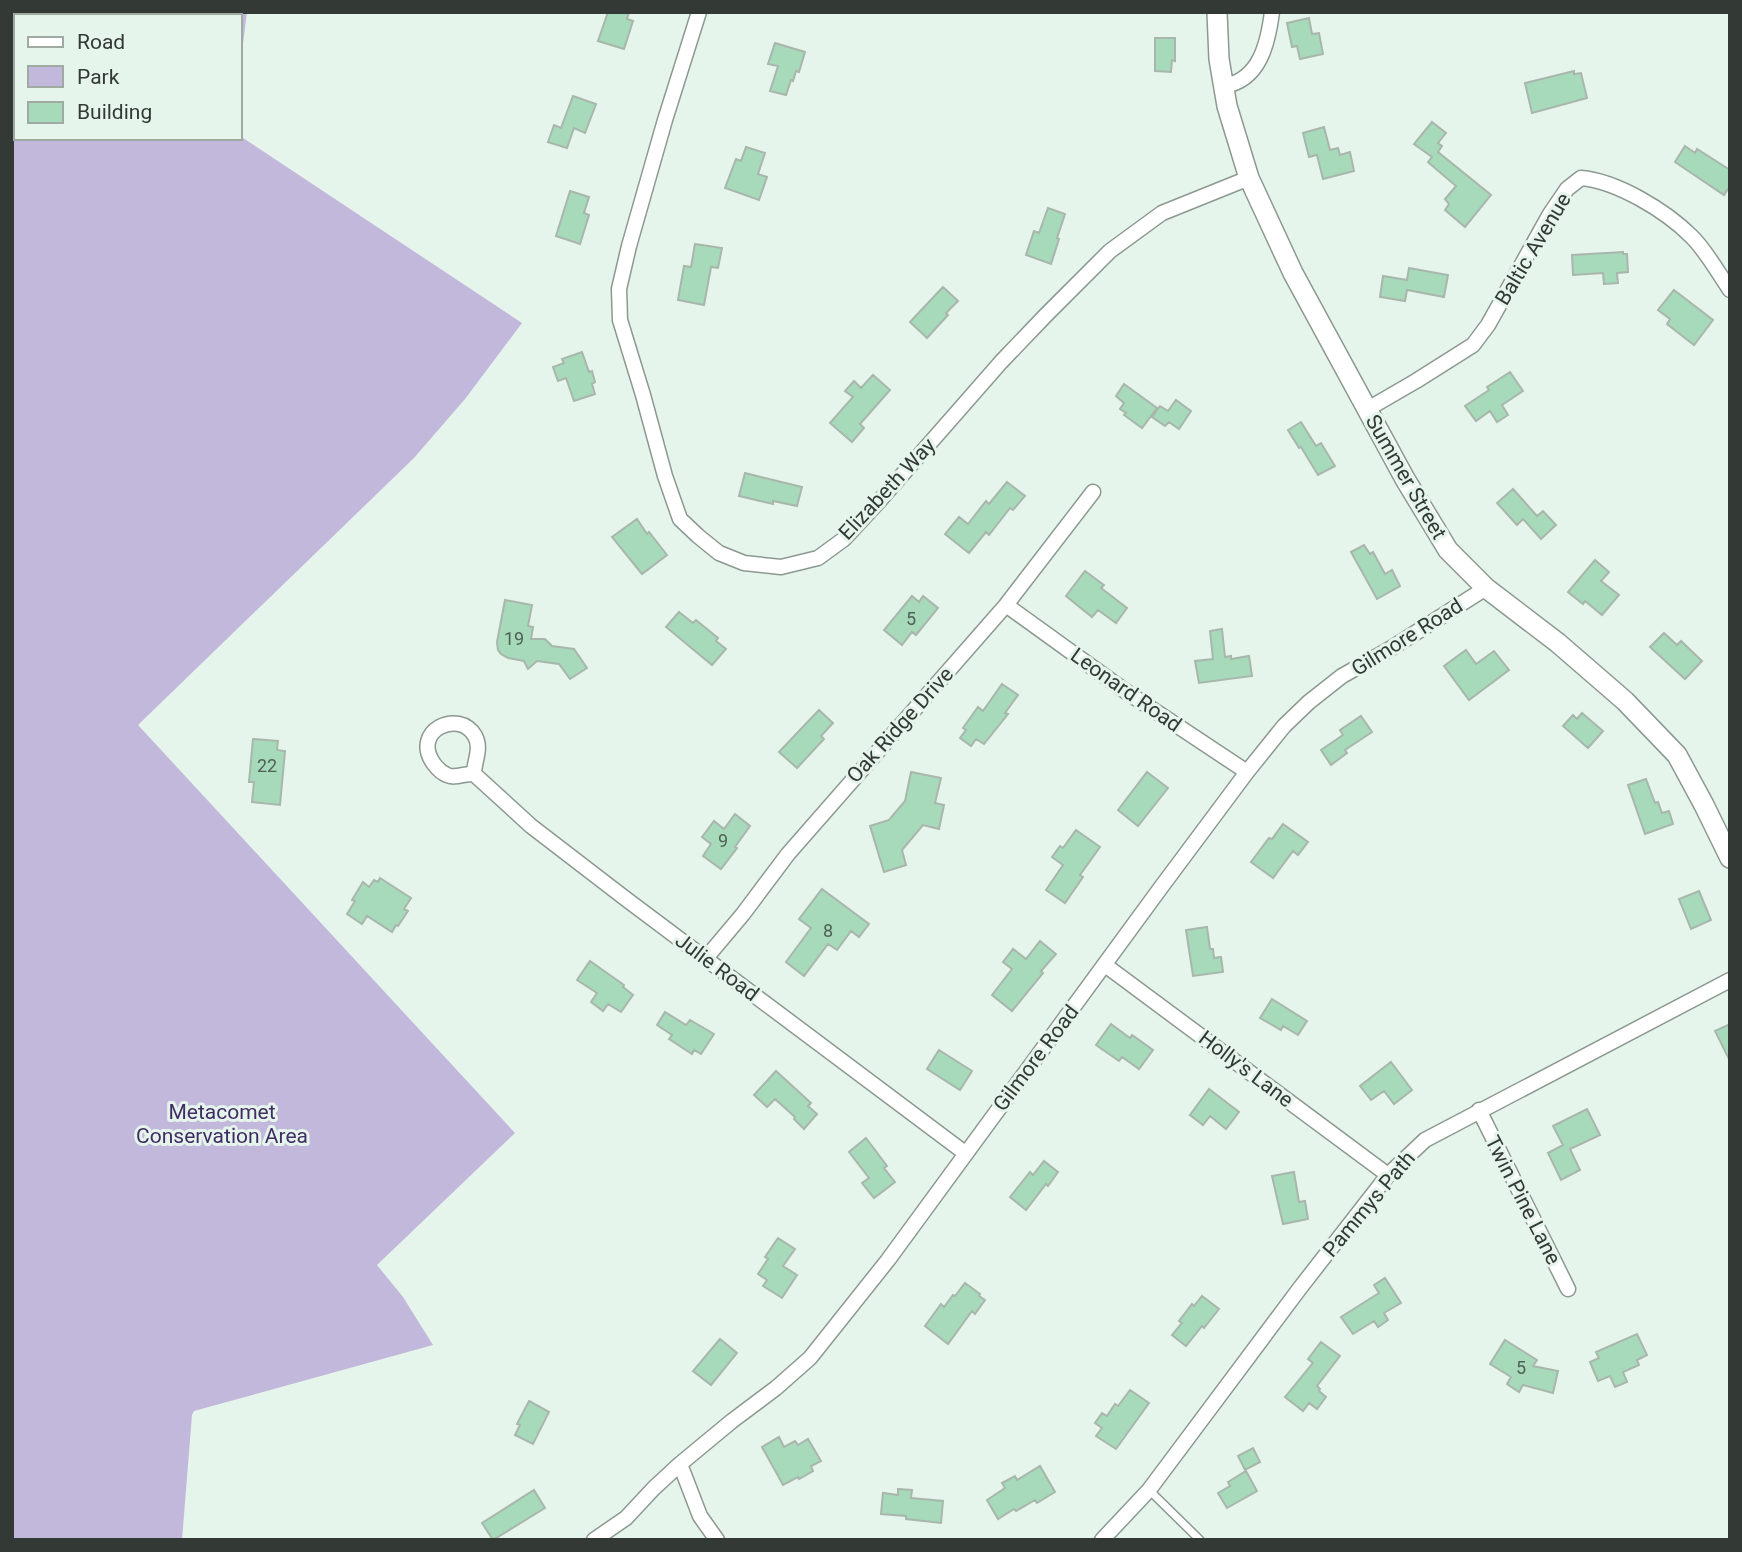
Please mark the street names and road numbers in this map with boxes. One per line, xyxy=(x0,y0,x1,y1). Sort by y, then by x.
street label: Baltic Avenue xyxy=(1490,189,1576,309)
street label: Summer Street xyxy=(1361,410,1451,544)
street label: Elizabeth Way xyxy=(834,433,940,545)
street label: Gilmore Road xyxy=(1347,593,1467,681)
street label: Leonard Road xyxy=(1066,643,1186,737)
street label: Oak Ridge Drive xyxy=(842,662,958,788)
street label: Julie Road xyxy=(671,928,763,1006)
street label: Gilmore Road xyxy=(988,1000,1084,1116)
street label: Holly's Lane xyxy=(1194,1026,1298,1112)
street label: Twin Pine Lane xyxy=(1480,1132,1566,1268)
street label: Pammys Path xyxy=(1318,1146,1420,1262)

